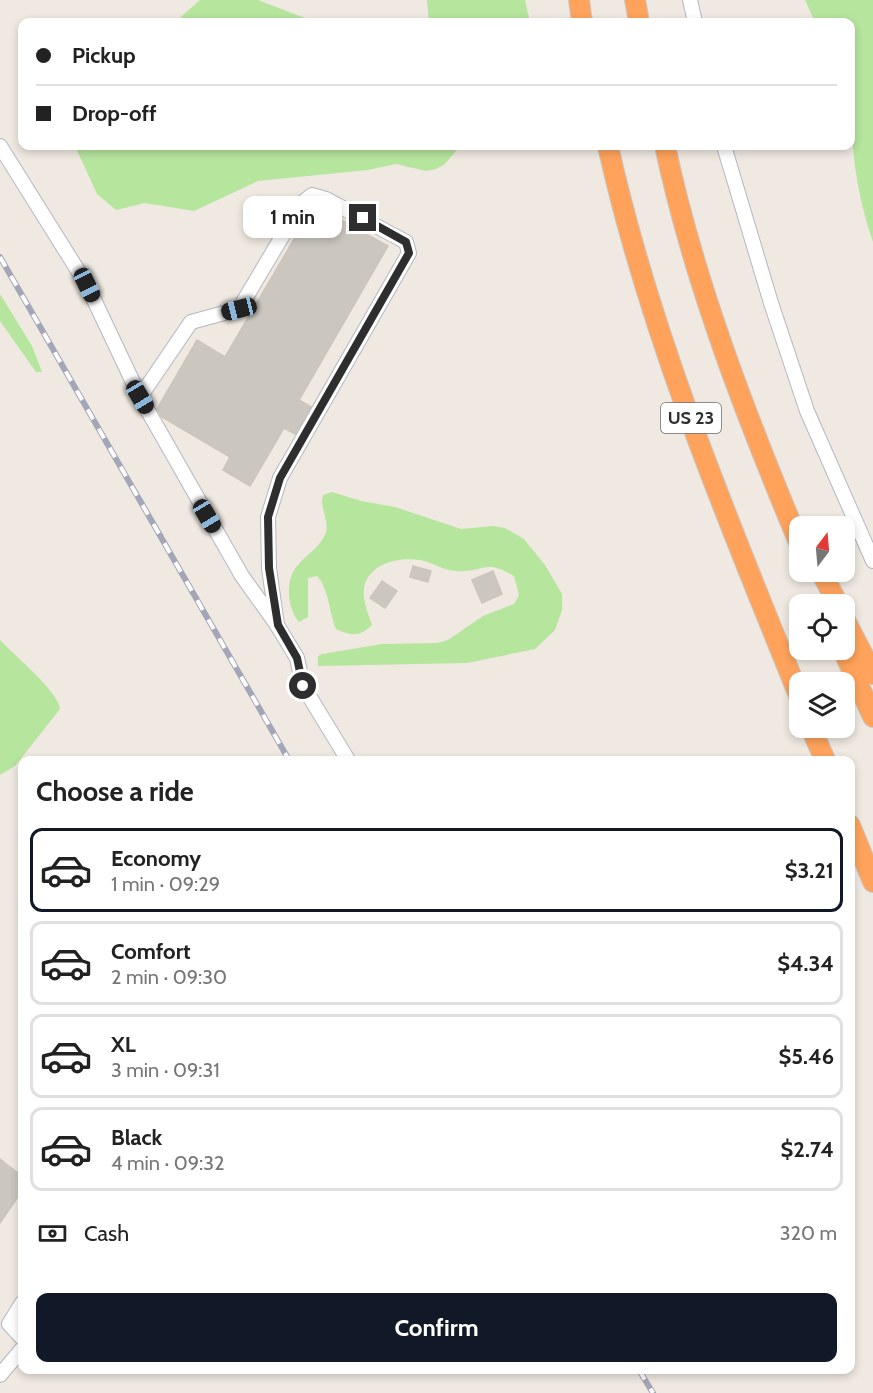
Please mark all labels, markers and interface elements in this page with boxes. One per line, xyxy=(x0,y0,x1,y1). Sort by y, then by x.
text: Pickup xyxy=(72,42,136,69)
text: Drop-off xyxy=(72,100,156,127)
callout: 1 min xyxy=(243,197,342,239)
route end xyxy=(349,204,376,231)
text: 1 min xyxy=(270,205,315,229)
car xyxy=(71,265,103,305)
car xyxy=(219,296,259,322)
car xyxy=(123,377,157,417)
road number: US 23 xyxy=(661,403,721,433)
car xyxy=(190,496,224,536)
north arrow xyxy=(789,516,855,582)
map controls xyxy=(789,516,855,738)
button: locate xyxy=(789,594,855,660)
route start xyxy=(289,672,316,699)
button: layers xyxy=(789,672,855,738)
text: Choose a ride xyxy=(36,775,194,808)
icon: car xyxy=(39,843,93,897)
text: Economy xyxy=(111,845,201,872)
text: $3.21 xyxy=(785,857,834,884)
text: 1 min · 09:29 xyxy=(111,872,220,896)
icon: car xyxy=(39,936,93,990)
text: Comfort xyxy=(111,938,190,965)
text: $4.34 xyxy=(777,950,834,977)
text: 2 min · 09:30 xyxy=(111,965,227,989)
icon: car xyxy=(39,1029,93,1083)
text: XL xyxy=(111,1031,136,1058)
text: $5.46 xyxy=(779,1043,834,1070)
text: 3 min · 09:31 xyxy=(111,1058,220,1082)
icon: car xyxy=(39,1122,93,1176)
text: Black xyxy=(111,1124,162,1151)
text: $2.74 xyxy=(781,1136,834,1163)
text: 4 min · 09:32 xyxy=(111,1151,225,1175)
icon: cash xyxy=(36,1217,69,1250)
text: Cash xyxy=(84,1220,129,1247)
text: 320 m xyxy=(780,1221,837,1245)
button: Confirm xyxy=(36,1293,837,1362)

